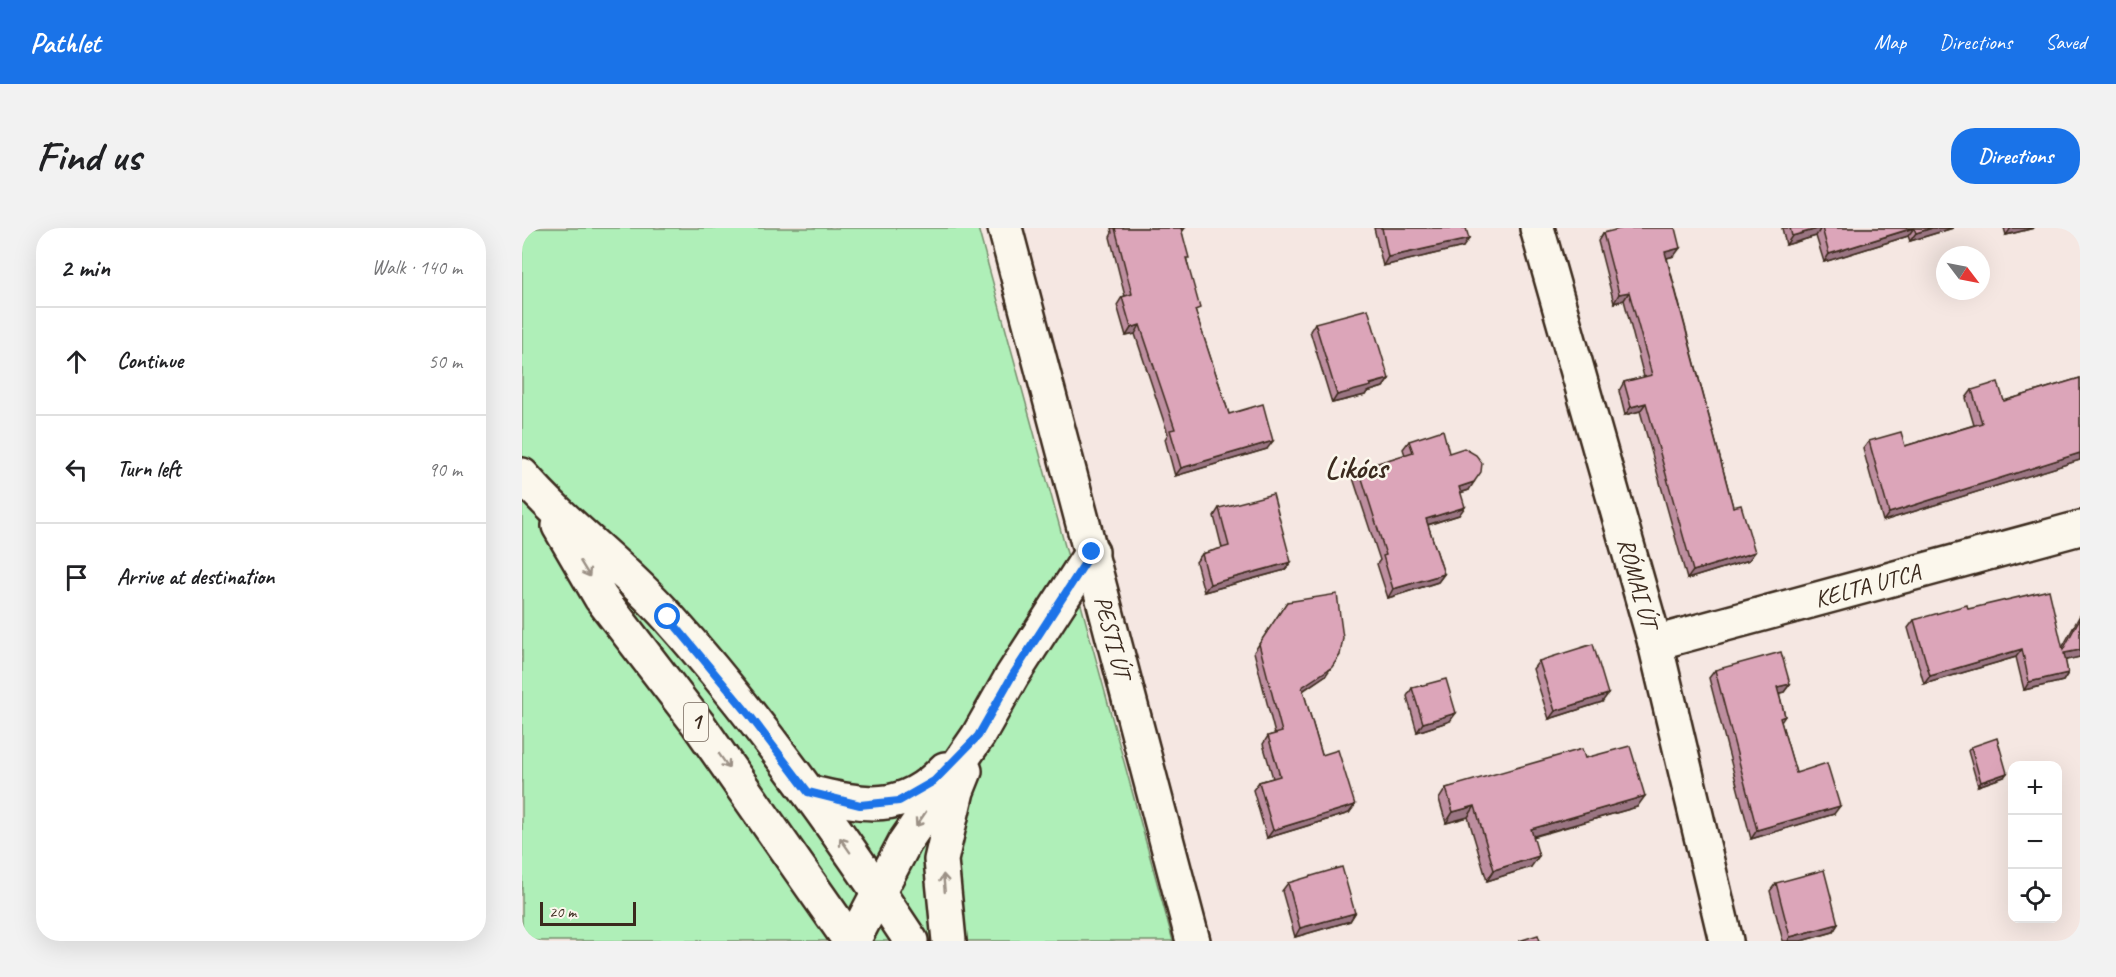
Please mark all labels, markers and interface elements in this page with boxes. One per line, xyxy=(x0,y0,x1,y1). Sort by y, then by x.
text: Pathlet xyxy=(30,25,100,60)
text: Map xyxy=(1874,29,1906,55)
text: Directions xyxy=(1939,29,2012,55)
text: Saved xyxy=(2045,29,2086,55)
button: Directions xyxy=(1951,128,2080,184)
text: Find us xyxy=(36,130,141,183)
north arrow xyxy=(1936,246,1990,300)
text: 2 min xyxy=(60,251,110,284)
text: Walk · 140 m xyxy=(372,255,462,280)
icon: ahead xyxy=(60,345,93,378)
text: Continue xyxy=(117,347,183,375)
text: 50 m xyxy=(428,349,462,374)
district label: Likócs xyxy=(1325,449,1391,487)
icon: left xyxy=(60,453,93,486)
text: Turn left xyxy=(117,455,181,483)
text: 90 m xyxy=(428,457,462,482)
street label: RÓMAI ÚT xyxy=(1611,535,1666,636)
route end xyxy=(1078,538,1104,564)
street label: KELTA UTCA xyxy=(1811,557,1924,614)
one-way arrow xyxy=(579,560,591,577)
icon: arrive xyxy=(60,561,93,594)
text: Arrive at destination xyxy=(117,563,274,591)
street label: PESTI ÚT xyxy=(1088,593,1139,686)
route start xyxy=(654,603,680,629)
road number: 1 xyxy=(684,703,708,741)
one-way arrow xyxy=(718,753,730,769)
map controls xyxy=(2008,761,2062,923)
button: + xyxy=(2008,761,2062,815)
one-way arrow xyxy=(915,810,927,826)
button: − xyxy=(2008,815,2062,869)
one-way arrow xyxy=(839,837,851,854)
button: locate xyxy=(2008,869,2062,923)
one-way arrow xyxy=(938,873,949,893)
scale bar xyxy=(540,899,636,926)
text: 20 m xyxy=(549,902,576,922)

